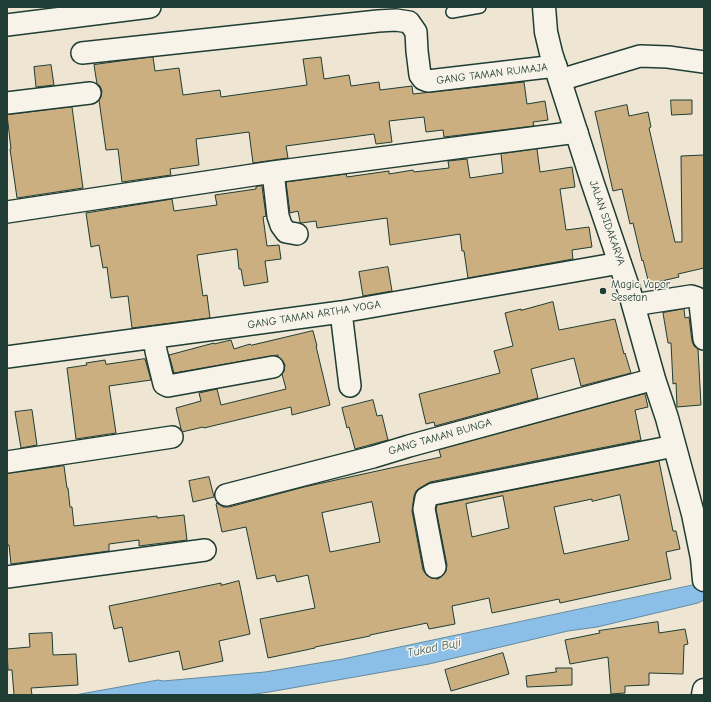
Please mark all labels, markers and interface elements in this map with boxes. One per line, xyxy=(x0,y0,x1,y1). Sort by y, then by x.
street label: GANG TAMAN RUMAJA xyxy=(436,61,548,87)
street label: JALAN SIDAKARYA xyxy=(586,179,628,267)
place label: Magic Vapor Sesetan xyxy=(611,278,670,304)
marker: Magic Vapor Sesetan xyxy=(598,286,608,296)
street label: GANG TAMAN ARTHA YOGA xyxy=(246,298,382,332)
street label: GANG TAMAN BUNGA xyxy=(387,416,493,458)
water label: Tukad Buji xyxy=(406,635,462,661)

